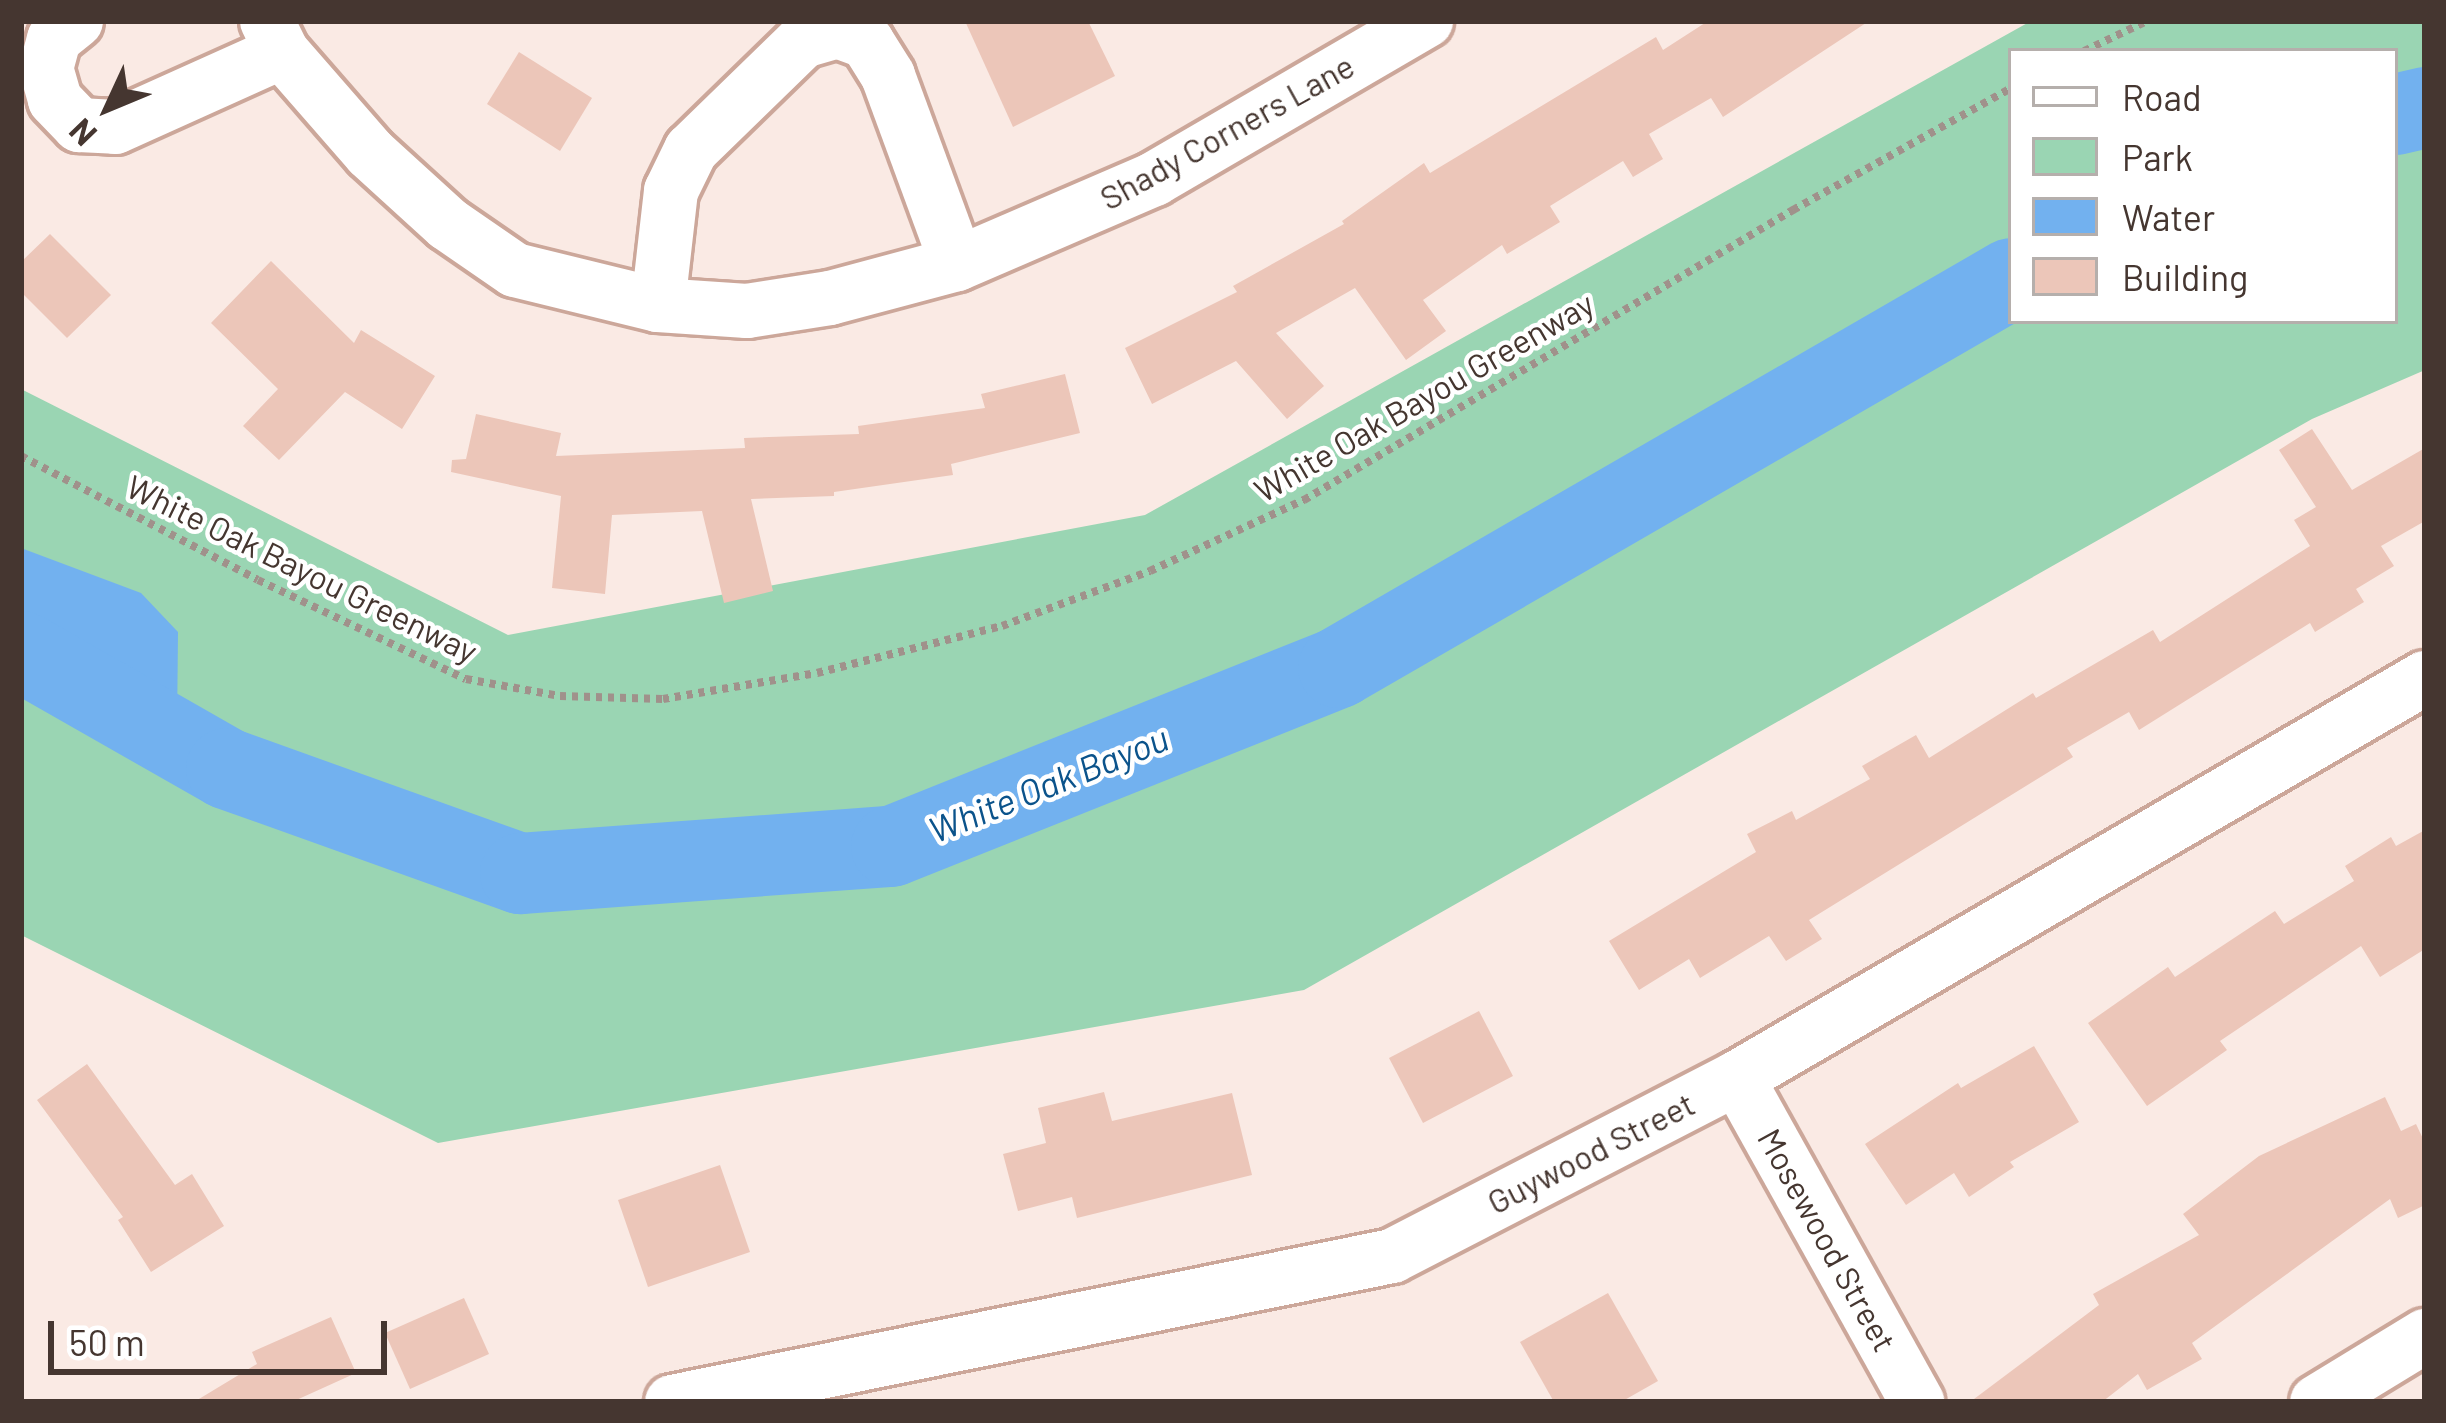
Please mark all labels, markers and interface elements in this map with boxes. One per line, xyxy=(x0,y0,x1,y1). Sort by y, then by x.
street label: Shady Corners Lane xyxy=(1093,46,1361,218)
north arrow xyxy=(48,48,168,168)
legend xyxy=(2008,48,2398,324)
text: Road xyxy=(2122,75,2202,118)
text: N xyxy=(60,111,104,155)
text: Park xyxy=(2122,135,2193,178)
text: Water xyxy=(2122,195,2215,238)
text: Building xyxy=(2122,255,2248,298)
street label: White Oak Bayou Greenway xyxy=(1247,284,1601,510)
street label: White Oak Bayou Greenway xyxy=(120,467,484,671)
water label: White Oak Bayou xyxy=(922,715,1174,851)
street label: Guywood Street xyxy=(1481,1084,1701,1222)
street label: Mosewood Street xyxy=(1749,1122,1905,1358)
scale bar xyxy=(54,1297,393,1371)
text: 50 m xyxy=(69,1320,145,1363)

